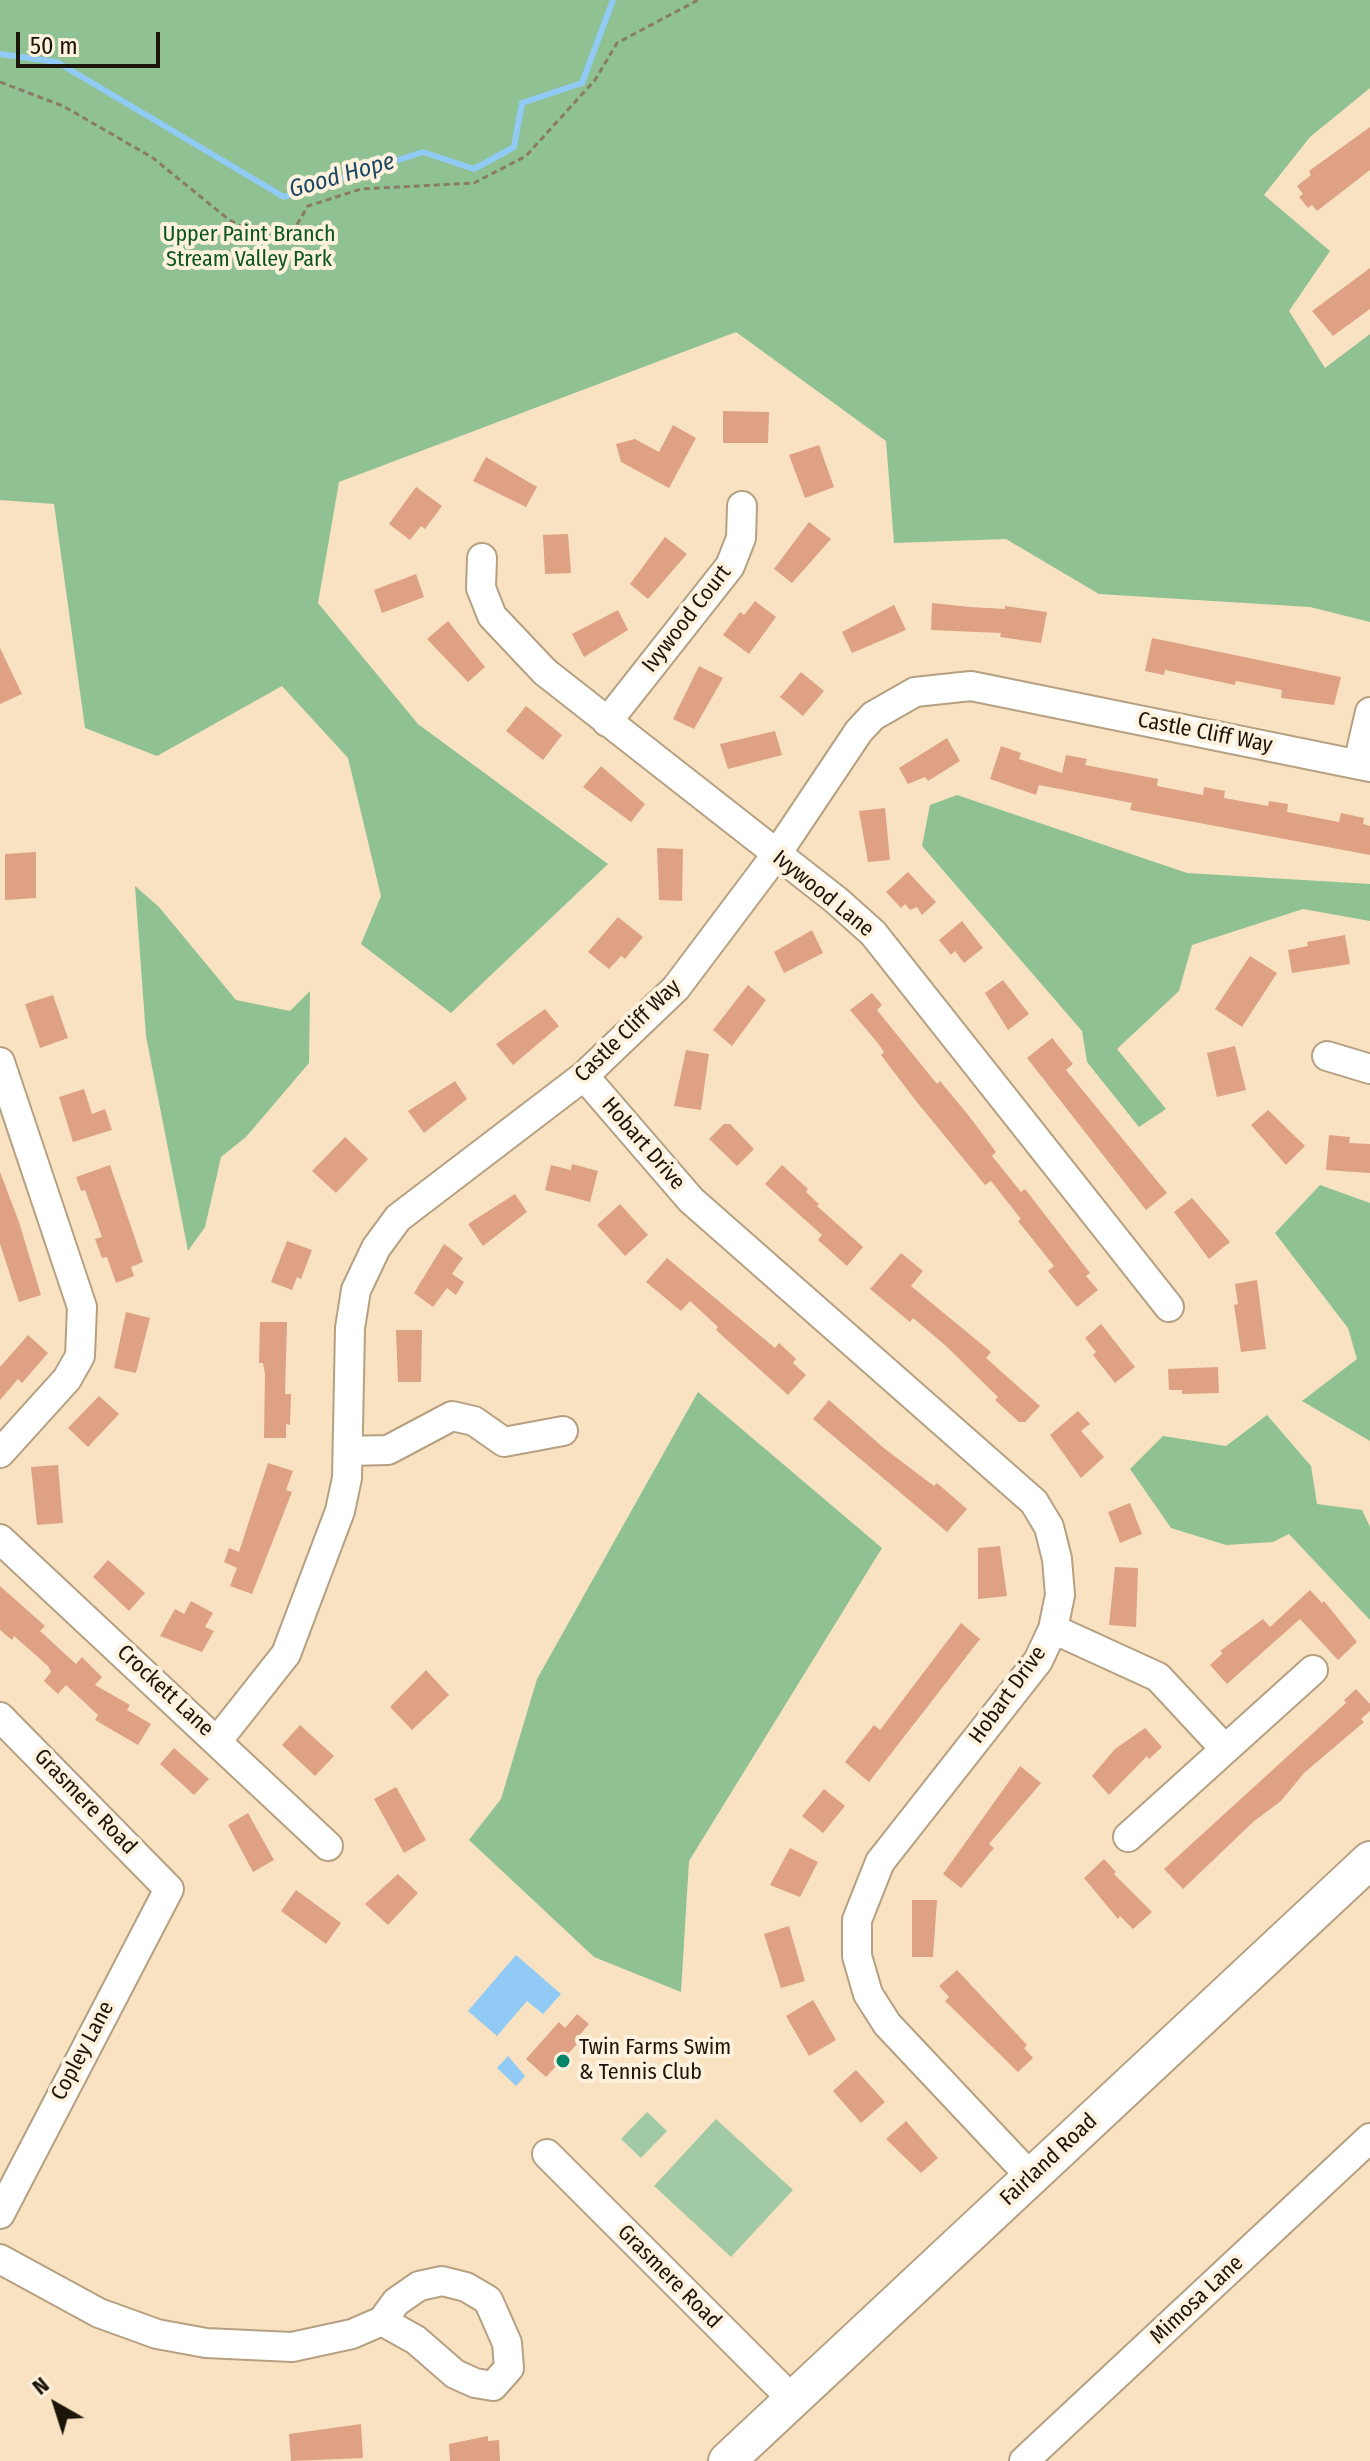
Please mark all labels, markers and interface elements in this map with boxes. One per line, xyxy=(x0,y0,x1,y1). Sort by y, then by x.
scale bar xyxy=(20,16,164,66)
text: 50 m xyxy=(30,32,78,60)
water label: Good Hope xyxy=(286,147,398,205)
park label: Upper Paint Branch Stream Valley Park xyxy=(162,222,336,274)
street label: Ivywood Court xyxy=(637,560,737,678)
street label: Castle Cliff Way xyxy=(1135,707,1275,759)
street label: Ivywood Lane xyxy=(767,845,879,943)
street label: Castle Cliff Way xyxy=(570,974,686,1088)
street label: Hobart Drive xyxy=(596,1092,690,1196)
street label: Crockett Lane xyxy=(111,1640,219,1742)
street label: Hobart Drive xyxy=(964,1641,1052,1749)
street label: Grasmere Road xyxy=(28,1744,142,1860)
street label: Copley Lane xyxy=(46,1997,120,2105)
place label: Twin Farms Swim & Tennis Club xyxy=(579,2035,731,2086)
marker: Twin Farms Swim & Tennis Club xyxy=(554,2052,572,2070)
street label: Fairland Road xyxy=(995,2108,1103,2212)
street label: Grasmere Road xyxy=(612,2220,726,2334)
street label: Mimosa Lane xyxy=(1145,2250,1249,2350)
north arrow xyxy=(16,2365,96,2445)
text: N xyxy=(27,2371,54,2401)

